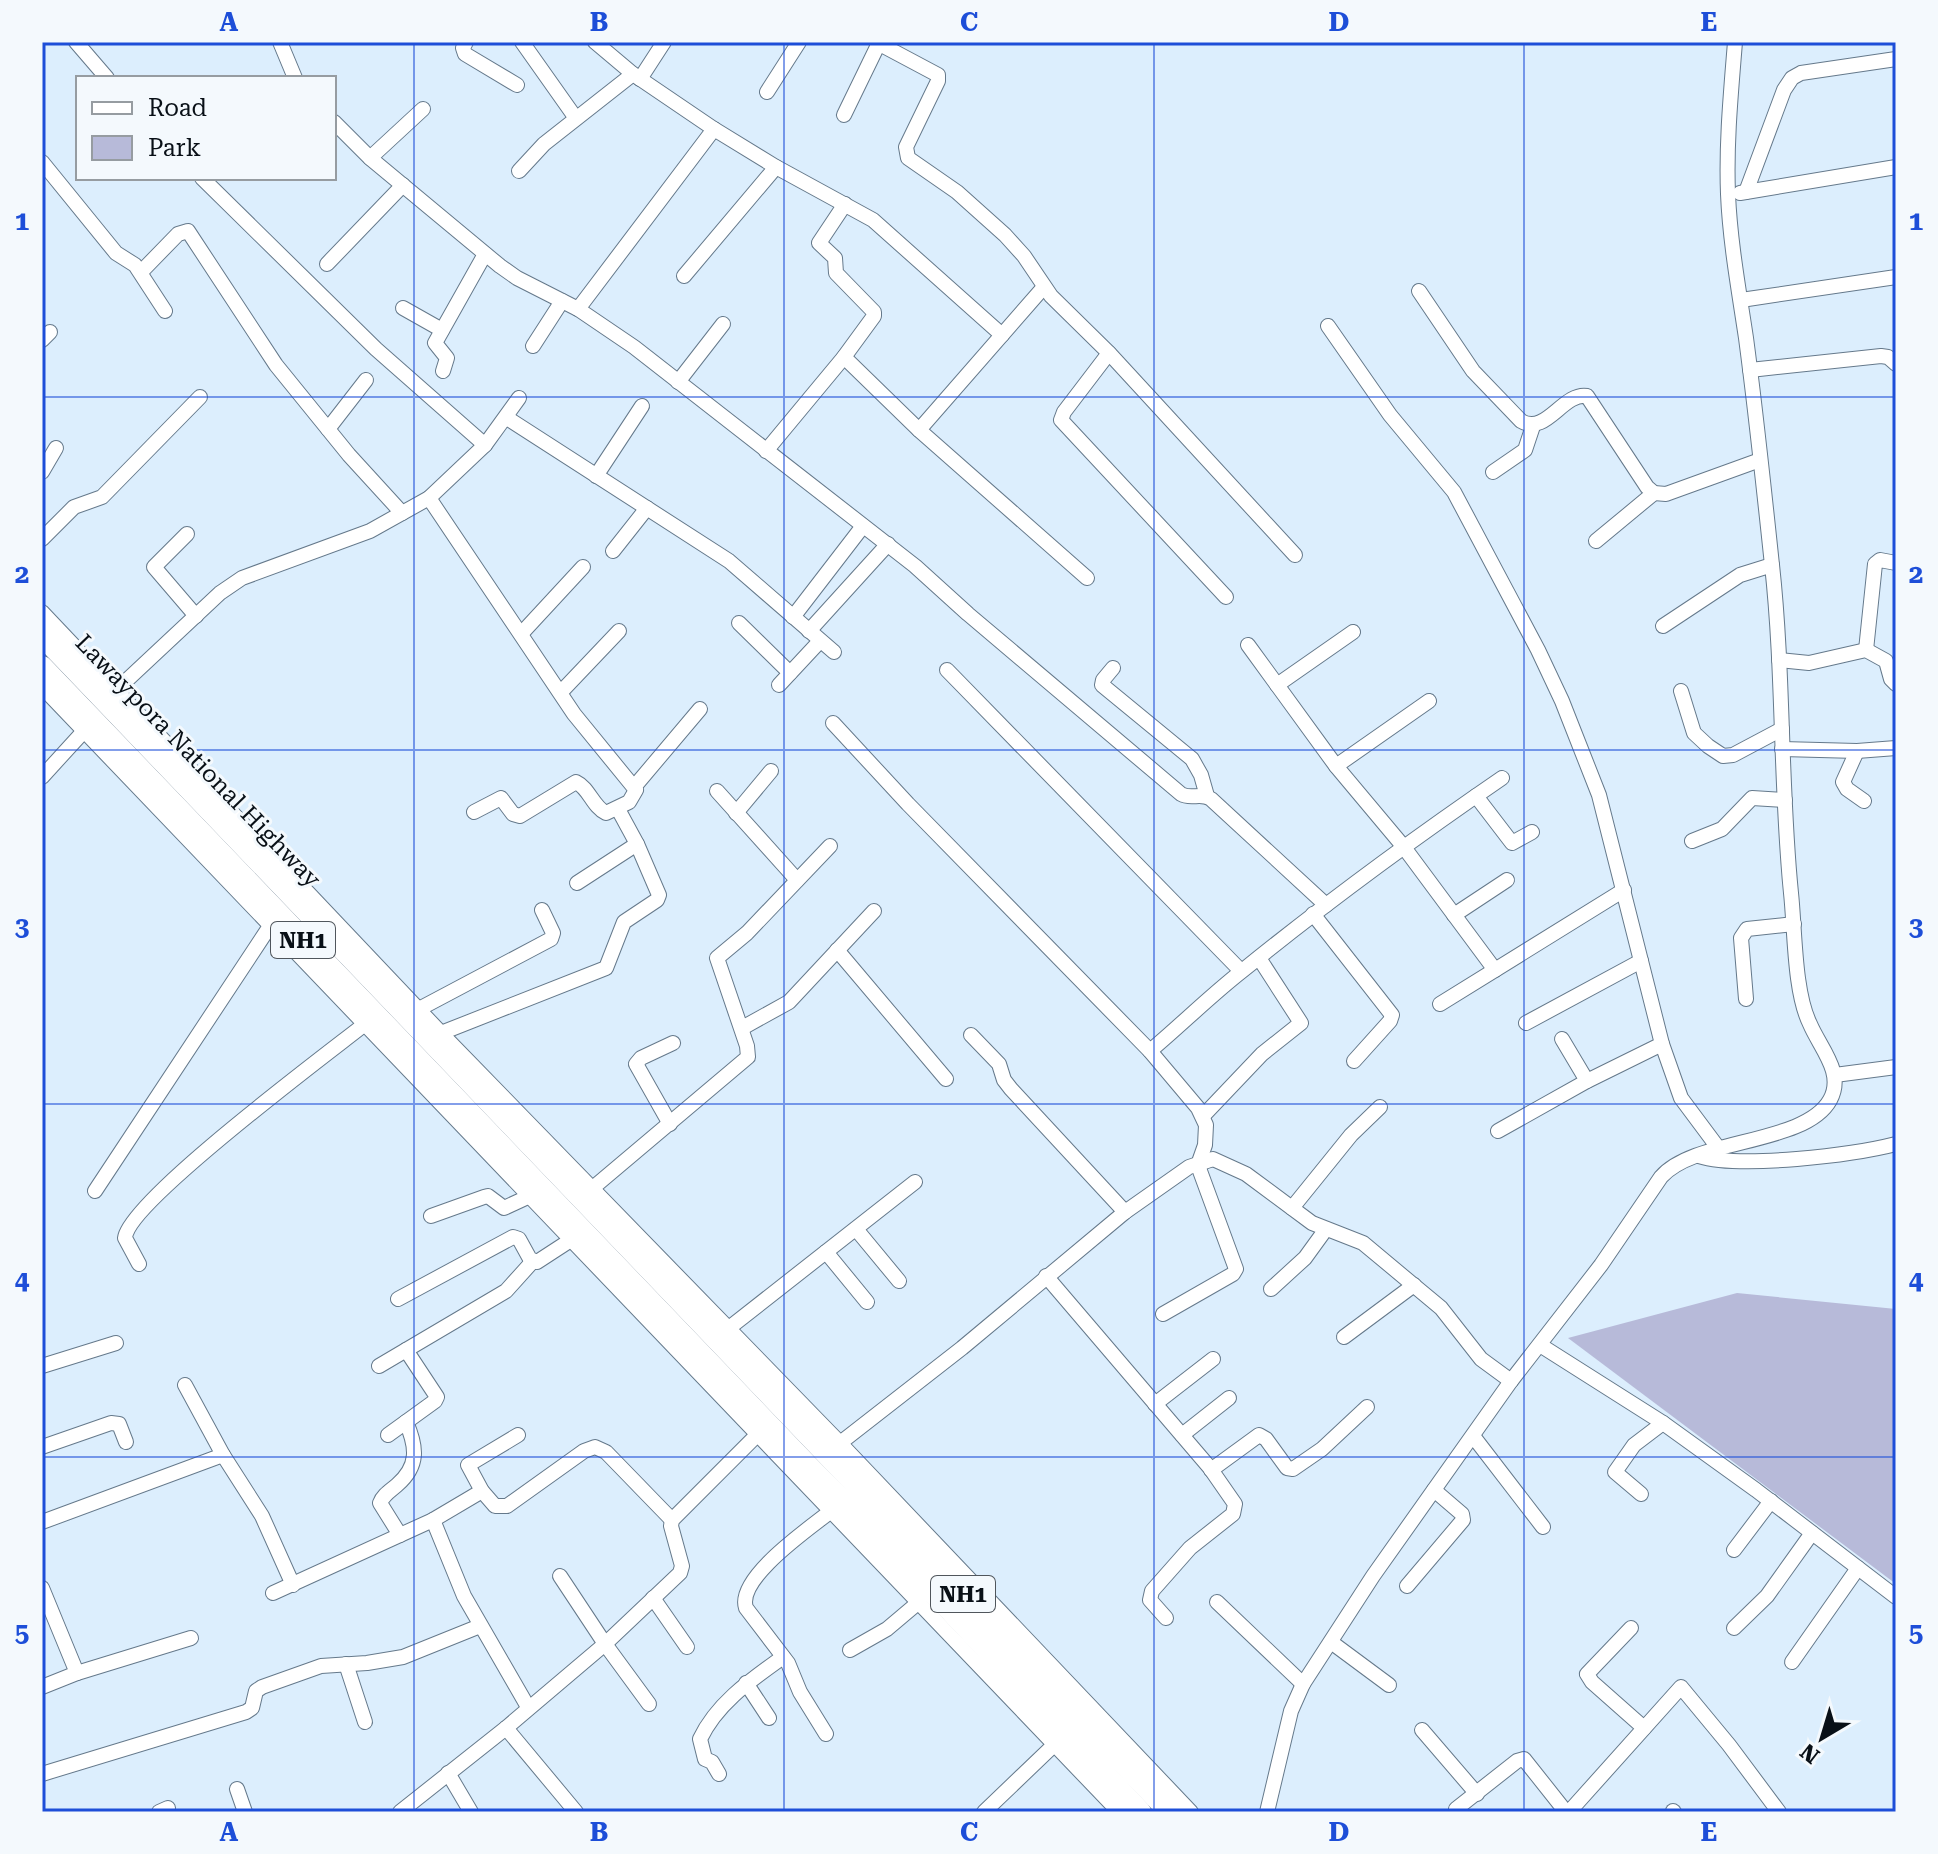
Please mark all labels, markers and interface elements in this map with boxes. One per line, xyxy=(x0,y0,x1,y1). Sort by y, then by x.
text: A xyxy=(220,7,239,37)
text: B xyxy=(590,7,608,37)
text: C xyxy=(960,7,978,37)
text: D xyxy=(1329,7,1349,37)
text: E xyxy=(1701,7,1717,37)
legend xyxy=(76,76,336,180)
text: Road xyxy=(148,94,207,122)
text: Park xyxy=(148,134,201,162)
text: 1 xyxy=(15,206,29,236)
text: 1 xyxy=(1909,206,1923,236)
text: 2 xyxy=(15,559,29,589)
text: 2 xyxy=(1909,559,1923,589)
street label: Lawaypora National Highway xyxy=(70,629,327,894)
text: 3 xyxy=(15,912,29,942)
text: 3 xyxy=(1909,912,1923,942)
road number: NH1 xyxy=(271,922,335,958)
text: 4 xyxy=(15,1265,30,1295)
text: 4 xyxy=(1909,1265,1924,1295)
road number: NH1 xyxy=(931,1576,995,1612)
text: 5 xyxy=(15,1618,29,1648)
text: 5 xyxy=(1909,1618,1923,1648)
north arrow xyxy=(1782,1698,1862,1778)
text: N xyxy=(1796,1738,1824,1768)
text: A xyxy=(220,1817,239,1847)
text: B xyxy=(590,1817,608,1847)
text: C xyxy=(960,1817,978,1847)
text: D xyxy=(1329,1817,1349,1847)
text: E xyxy=(1701,1817,1717,1847)

